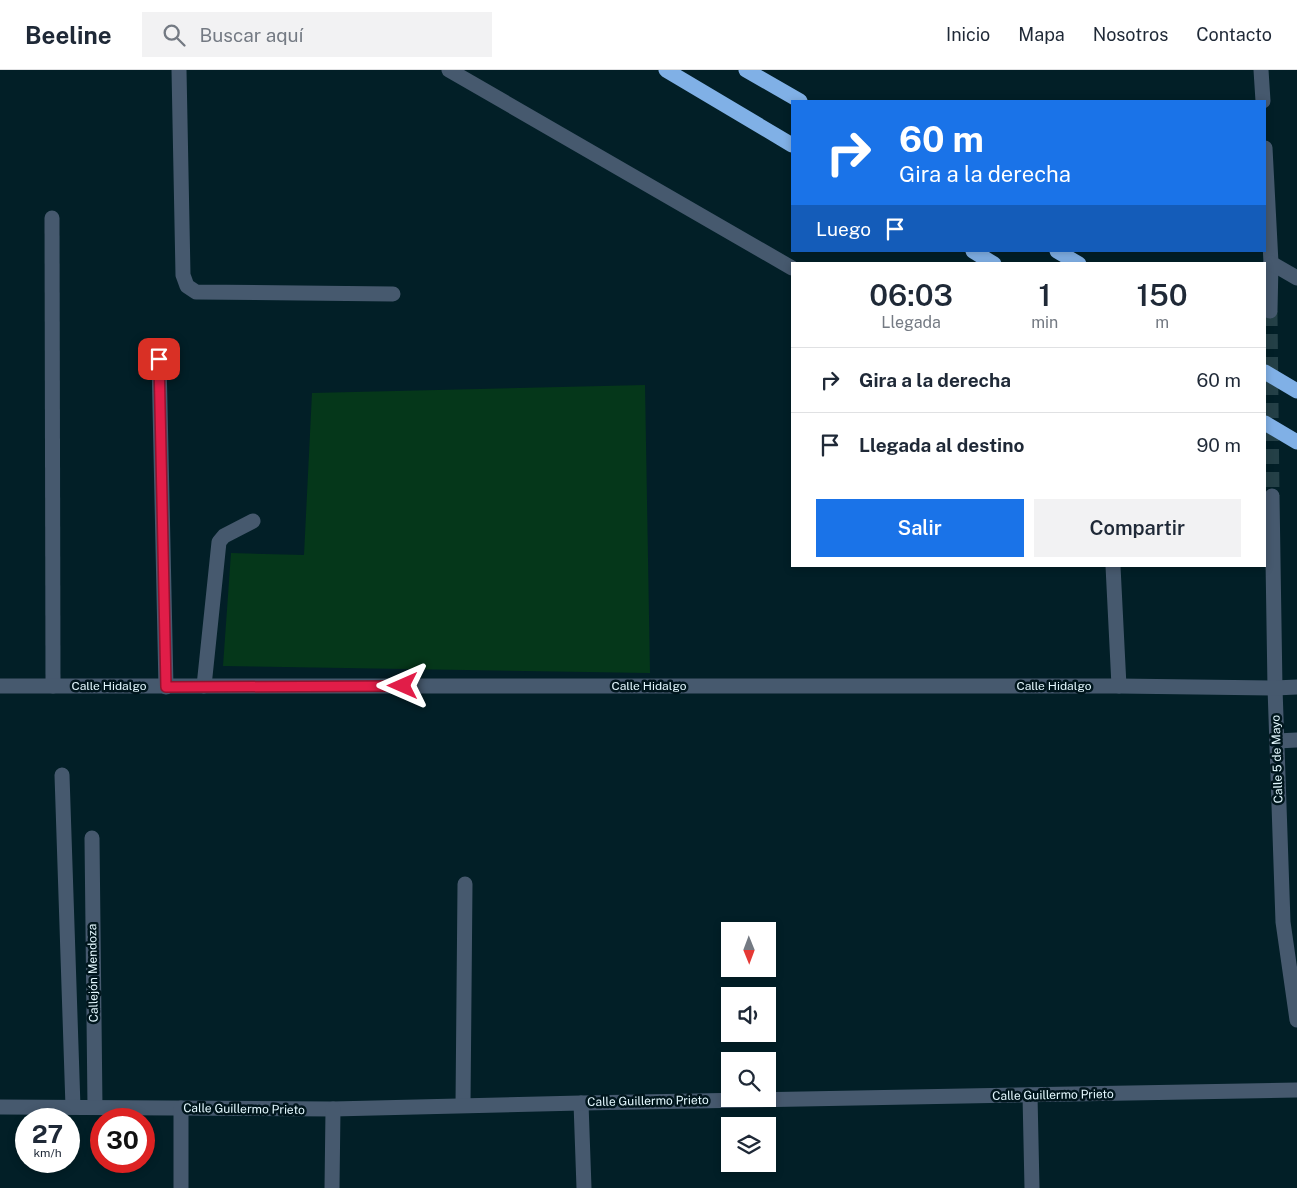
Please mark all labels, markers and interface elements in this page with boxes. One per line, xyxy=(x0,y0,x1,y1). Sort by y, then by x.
search box xyxy=(142,12,492,57)
text: Beeline xyxy=(25,21,112,49)
icon: search xyxy=(160,21,188,49)
text: Buscar aquí xyxy=(200,24,303,46)
text: Inicio xyxy=(946,24,990,45)
text: Mapa xyxy=(1018,24,1065,45)
text: Nosotros xyxy=(1093,24,1168,45)
text: Contacto xyxy=(1196,24,1272,45)
text: 60 m xyxy=(899,119,984,160)
icon: right xyxy=(816,120,881,185)
text: Gira a la derecha xyxy=(899,161,1071,187)
icon: arrive xyxy=(881,215,909,243)
text: Luego xyxy=(816,218,871,240)
text: 06:03 xyxy=(869,277,953,313)
text: 1 xyxy=(1038,277,1051,313)
text: 150 xyxy=(1137,277,1188,313)
text: Llegada xyxy=(881,313,941,332)
text: min xyxy=(1031,313,1058,332)
text: m xyxy=(1155,313,1169,332)
pin xyxy=(138,338,180,380)
icon: arrive xyxy=(145,345,173,373)
icon: right xyxy=(816,366,844,394)
text: Gira a la derecha xyxy=(859,369,1011,391)
text: 60 m xyxy=(1197,369,1241,391)
icon: arrive xyxy=(816,431,844,459)
text: Llegada al destino xyxy=(859,434,1024,456)
text: 90 m xyxy=(1197,434,1241,456)
button: Salir xyxy=(816,499,1024,557)
button: Compartir xyxy=(1034,499,1241,557)
position arrow xyxy=(376,659,428,711)
street label: Calle Hidalgo xyxy=(71,679,147,693)
street label: Calle Hidalgo xyxy=(611,679,687,693)
street label: Calle Hidalgo xyxy=(1016,679,1092,693)
street label: Calle 5 de Mayo xyxy=(1268,714,1286,804)
north arrow xyxy=(721,922,776,978)
map controls xyxy=(721,922,776,1172)
street label: Callejón Mendoza xyxy=(85,924,101,1022)
button: sound xyxy=(721,987,776,1042)
button: search xyxy=(721,1052,776,1107)
street label: Calle Guillermo Prieto xyxy=(992,1087,1114,1103)
street label: Calle Guillermo Prieto xyxy=(587,1093,709,1109)
street label: Calle Guillermo Prieto xyxy=(183,1101,305,1117)
speed limit sign: 30 xyxy=(90,1108,155,1173)
button: layers xyxy=(721,1117,776,1172)
text: 27 xyxy=(32,1119,63,1149)
text: km/h xyxy=(33,1146,62,1160)

